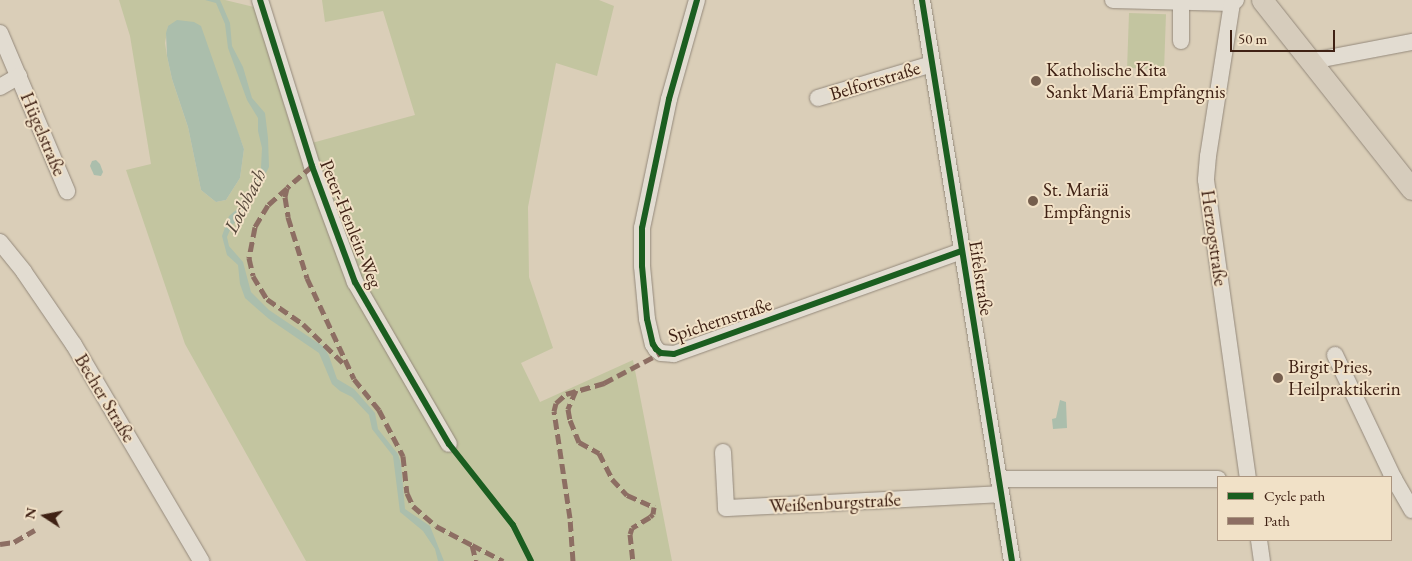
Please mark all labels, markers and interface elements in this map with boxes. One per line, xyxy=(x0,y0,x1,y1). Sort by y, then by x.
scale bar xyxy=(1232,20,1337,52)
text: 50 m xyxy=(1238,29,1267,48)
street label: Belfortstraße xyxy=(827,56,923,106)
place label: Katholische Kita Sankt Mariä Empfängnis xyxy=(1046,59,1225,103)
marker: Katholische Kita Sankt Mariä Empfängnis xyxy=(1030,75,1042,87)
street label: Hügelstraße xyxy=(15,89,71,179)
street label: Peter-Henlein-Weg xyxy=(315,156,387,292)
water label: Lochbach xyxy=(219,165,271,237)
place label: St. Mariä Empfängnis xyxy=(1043,179,1131,223)
street label: Herzogstraße xyxy=(1196,188,1232,288)
marker: St. Mariä Empfängnis xyxy=(1027,195,1039,207)
street label: Eifelstraße xyxy=(964,239,998,317)
street label: Spichernstraße xyxy=(665,293,775,347)
street label: Becher Straße xyxy=(70,350,140,446)
place label: Birgit Pries, Heilpraktikerin xyxy=(1288,356,1401,400)
marker: Birgit Pries, Heilpraktikerin xyxy=(1272,372,1284,384)
legend xyxy=(1217,476,1392,541)
text: Cycle path xyxy=(1264,486,1325,505)
street label: Weißenburgstraße xyxy=(768,488,902,518)
north arrow xyxy=(20,491,70,541)
text: N xyxy=(20,506,40,520)
text: Path xyxy=(1264,511,1290,530)

